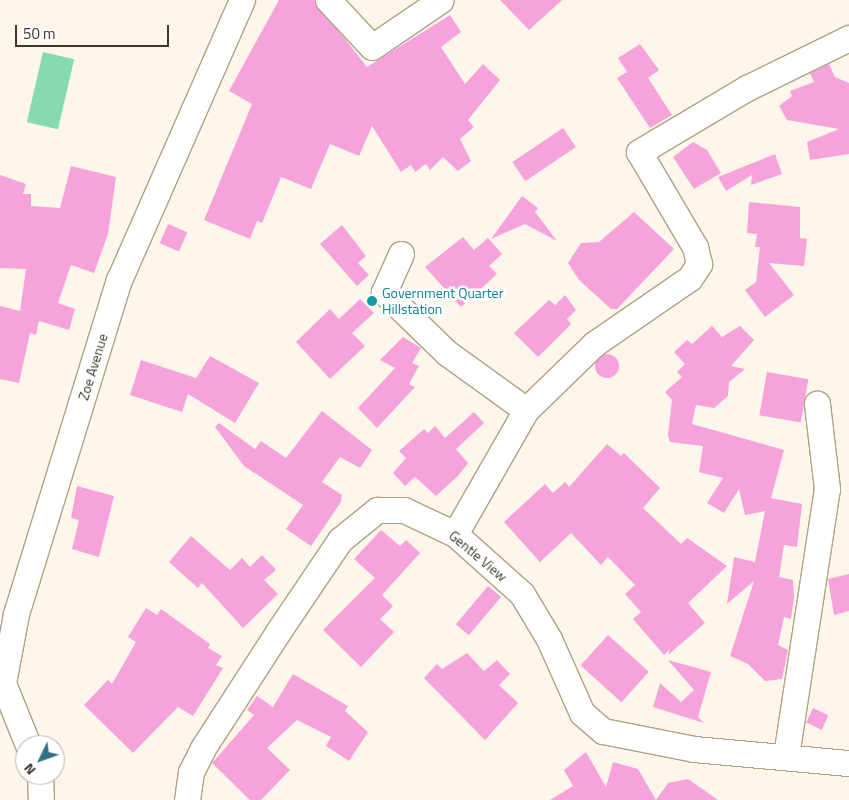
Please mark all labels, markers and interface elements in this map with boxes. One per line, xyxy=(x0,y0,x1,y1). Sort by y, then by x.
scale bar xyxy=(18,15,171,47)
text: 50 m xyxy=(23,22,56,45)
place label: Government Quarter Hillstation xyxy=(382,285,504,318)
marker: Government Quarter Hillstation xyxy=(366,295,378,307)
street label: Zoe Avenue xyxy=(75,332,111,402)
street label: Gentle View xyxy=(446,527,510,585)
north arrow xyxy=(15,735,65,785)
text: N xyxy=(18,759,40,780)

